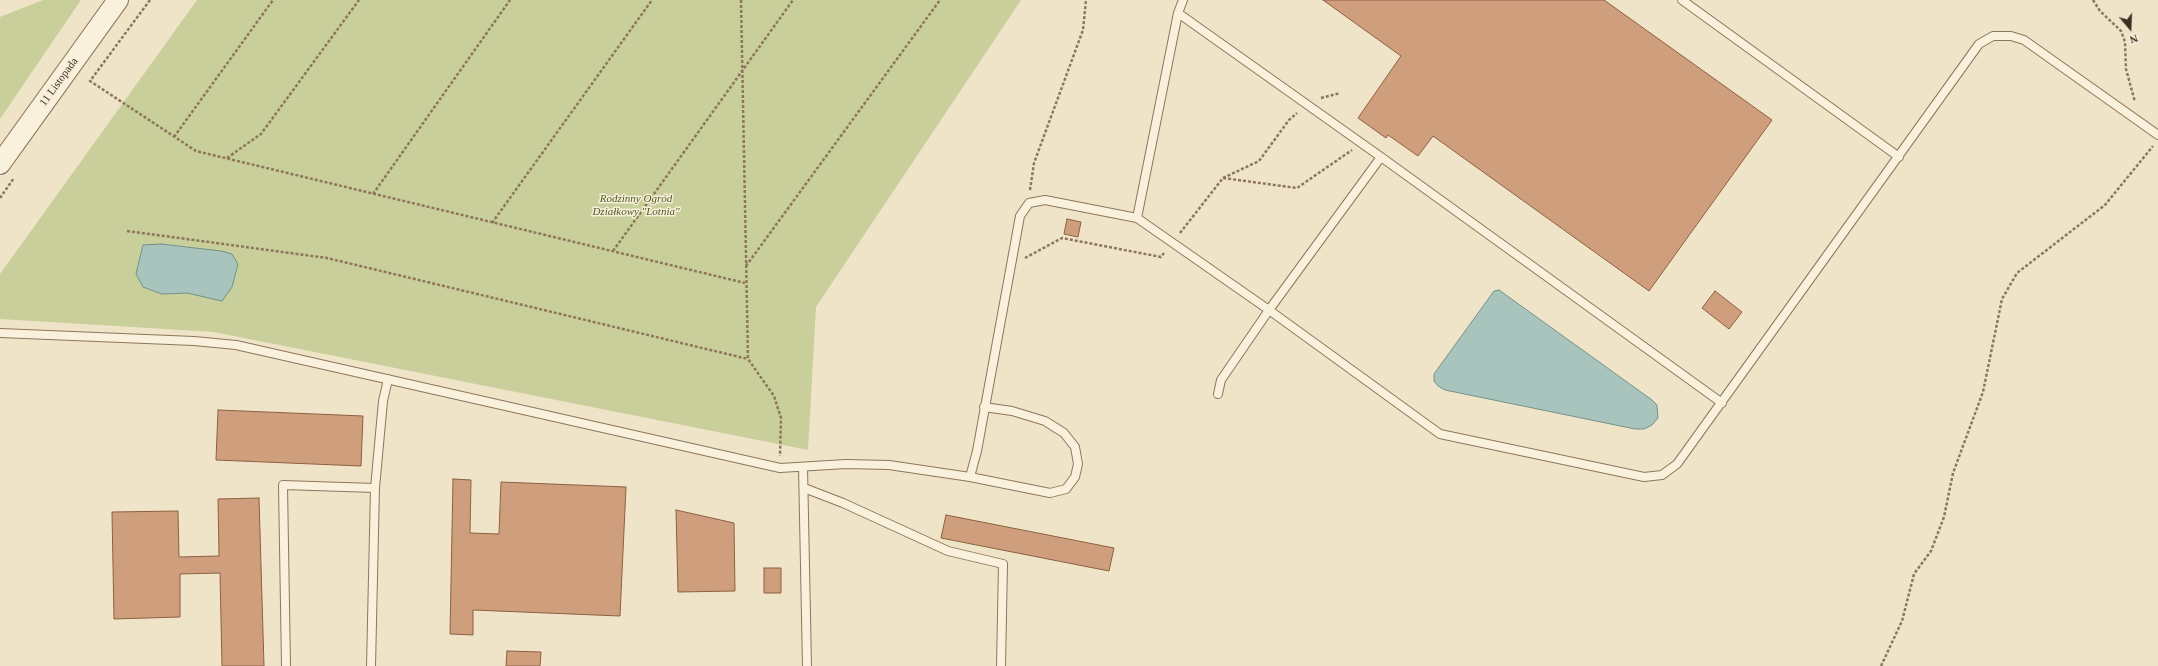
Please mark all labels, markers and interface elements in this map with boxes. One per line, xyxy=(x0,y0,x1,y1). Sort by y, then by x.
north arrow xyxy=(2110,8,2150,48)
text: N xyxy=(2128,32,2140,46)
street label: 11 Listopada xyxy=(37,55,81,109)
park label: Rodzinny Ogród Działkowy "Lotnia" xyxy=(592,192,680,218)

